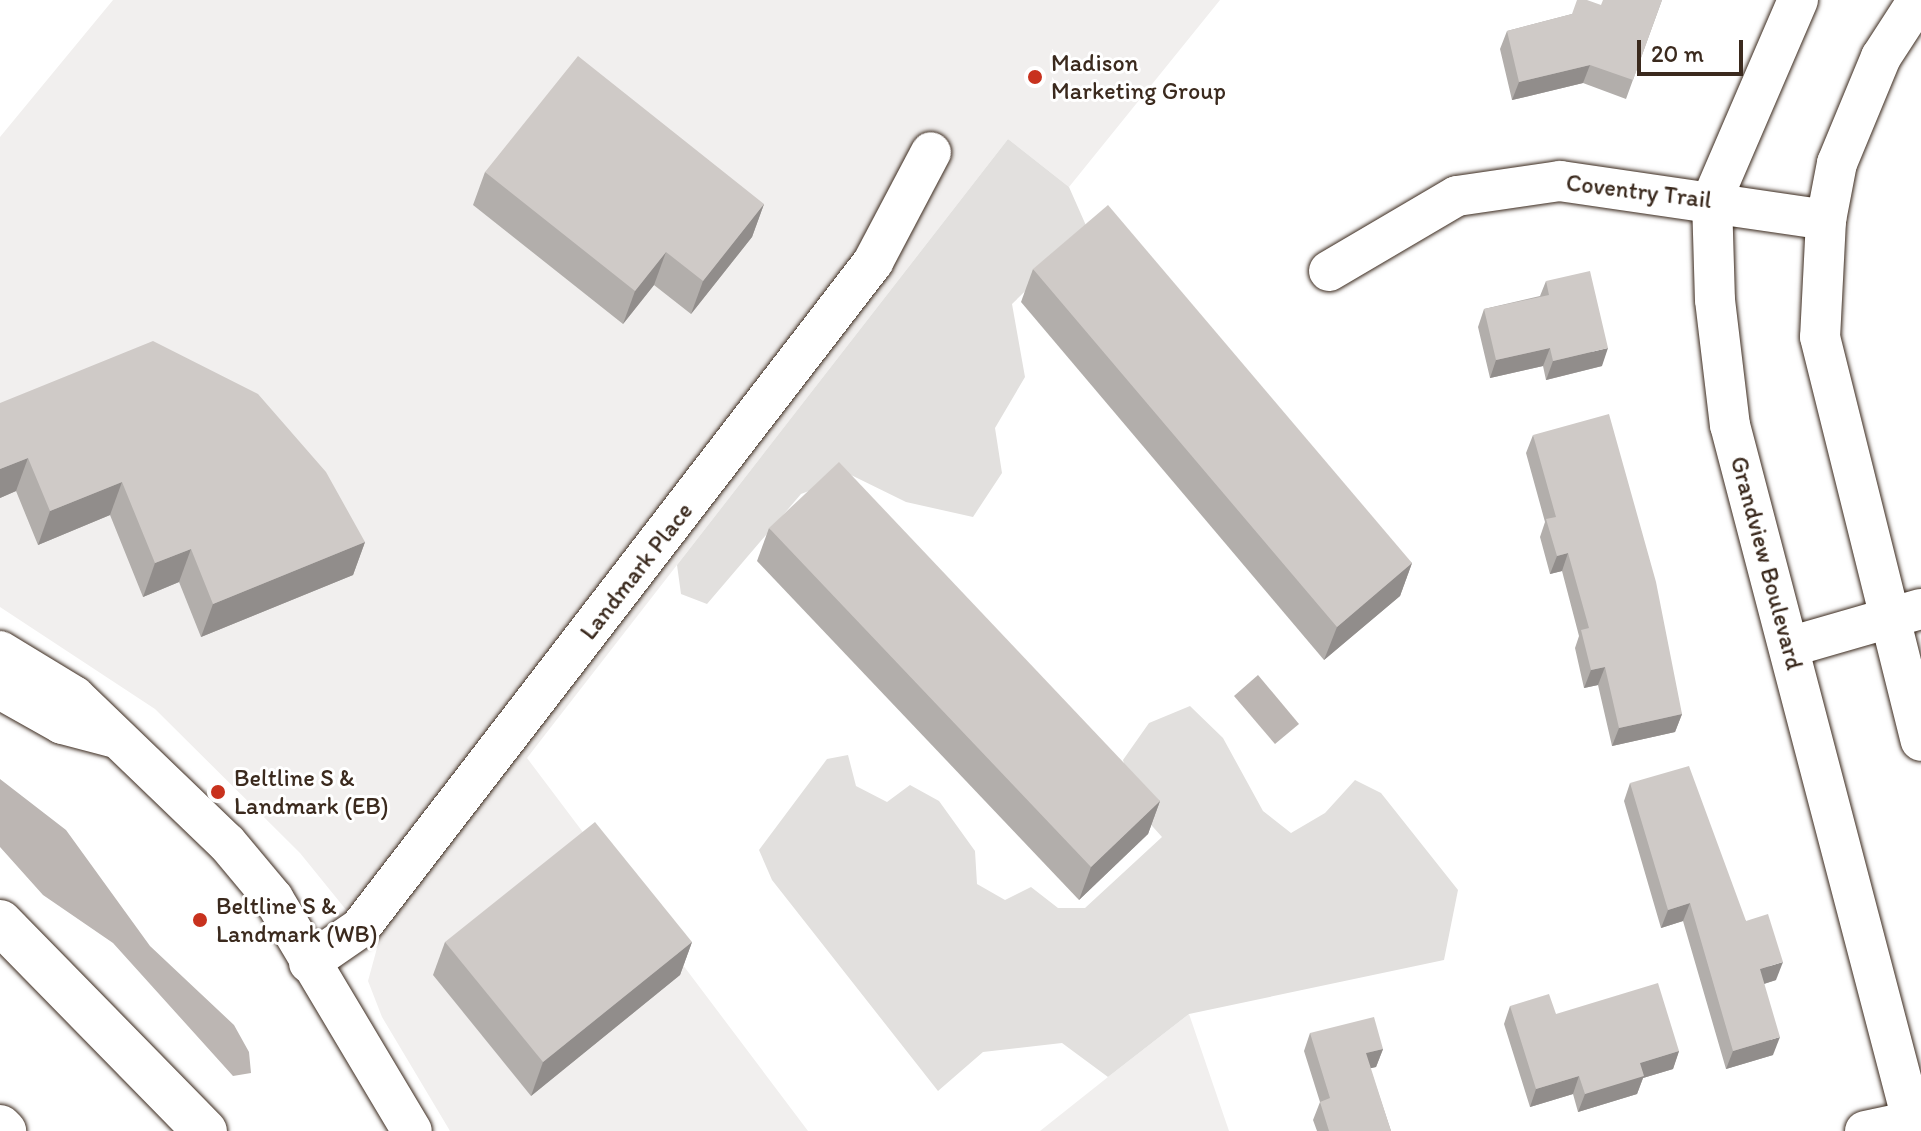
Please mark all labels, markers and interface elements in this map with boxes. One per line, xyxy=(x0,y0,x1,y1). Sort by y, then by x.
scale bar xyxy=(1641,24,1747,74)
text: 20 m xyxy=(1651,39,1704,68)
place label: Madison Marketing Group xyxy=(1051,49,1225,105)
marker: Madison Marketing Group xyxy=(1026,68,1044,86)
street label: Coventry Trail xyxy=(1565,168,1713,214)
street label: Grandview Boulevard xyxy=(1725,453,1809,673)
street label: Landmark Place xyxy=(574,497,698,645)
place label: Beltline S & Landmark (EB) xyxy=(234,764,389,820)
marker: Beltline S & Landmark (EB) xyxy=(209,783,227,801)
place label: Beltline S & Landmark (WB) xyxy=(216,892,378,948)
marker: Beltline S & Landmark (WB) xyxy=(191,911,209,929)

